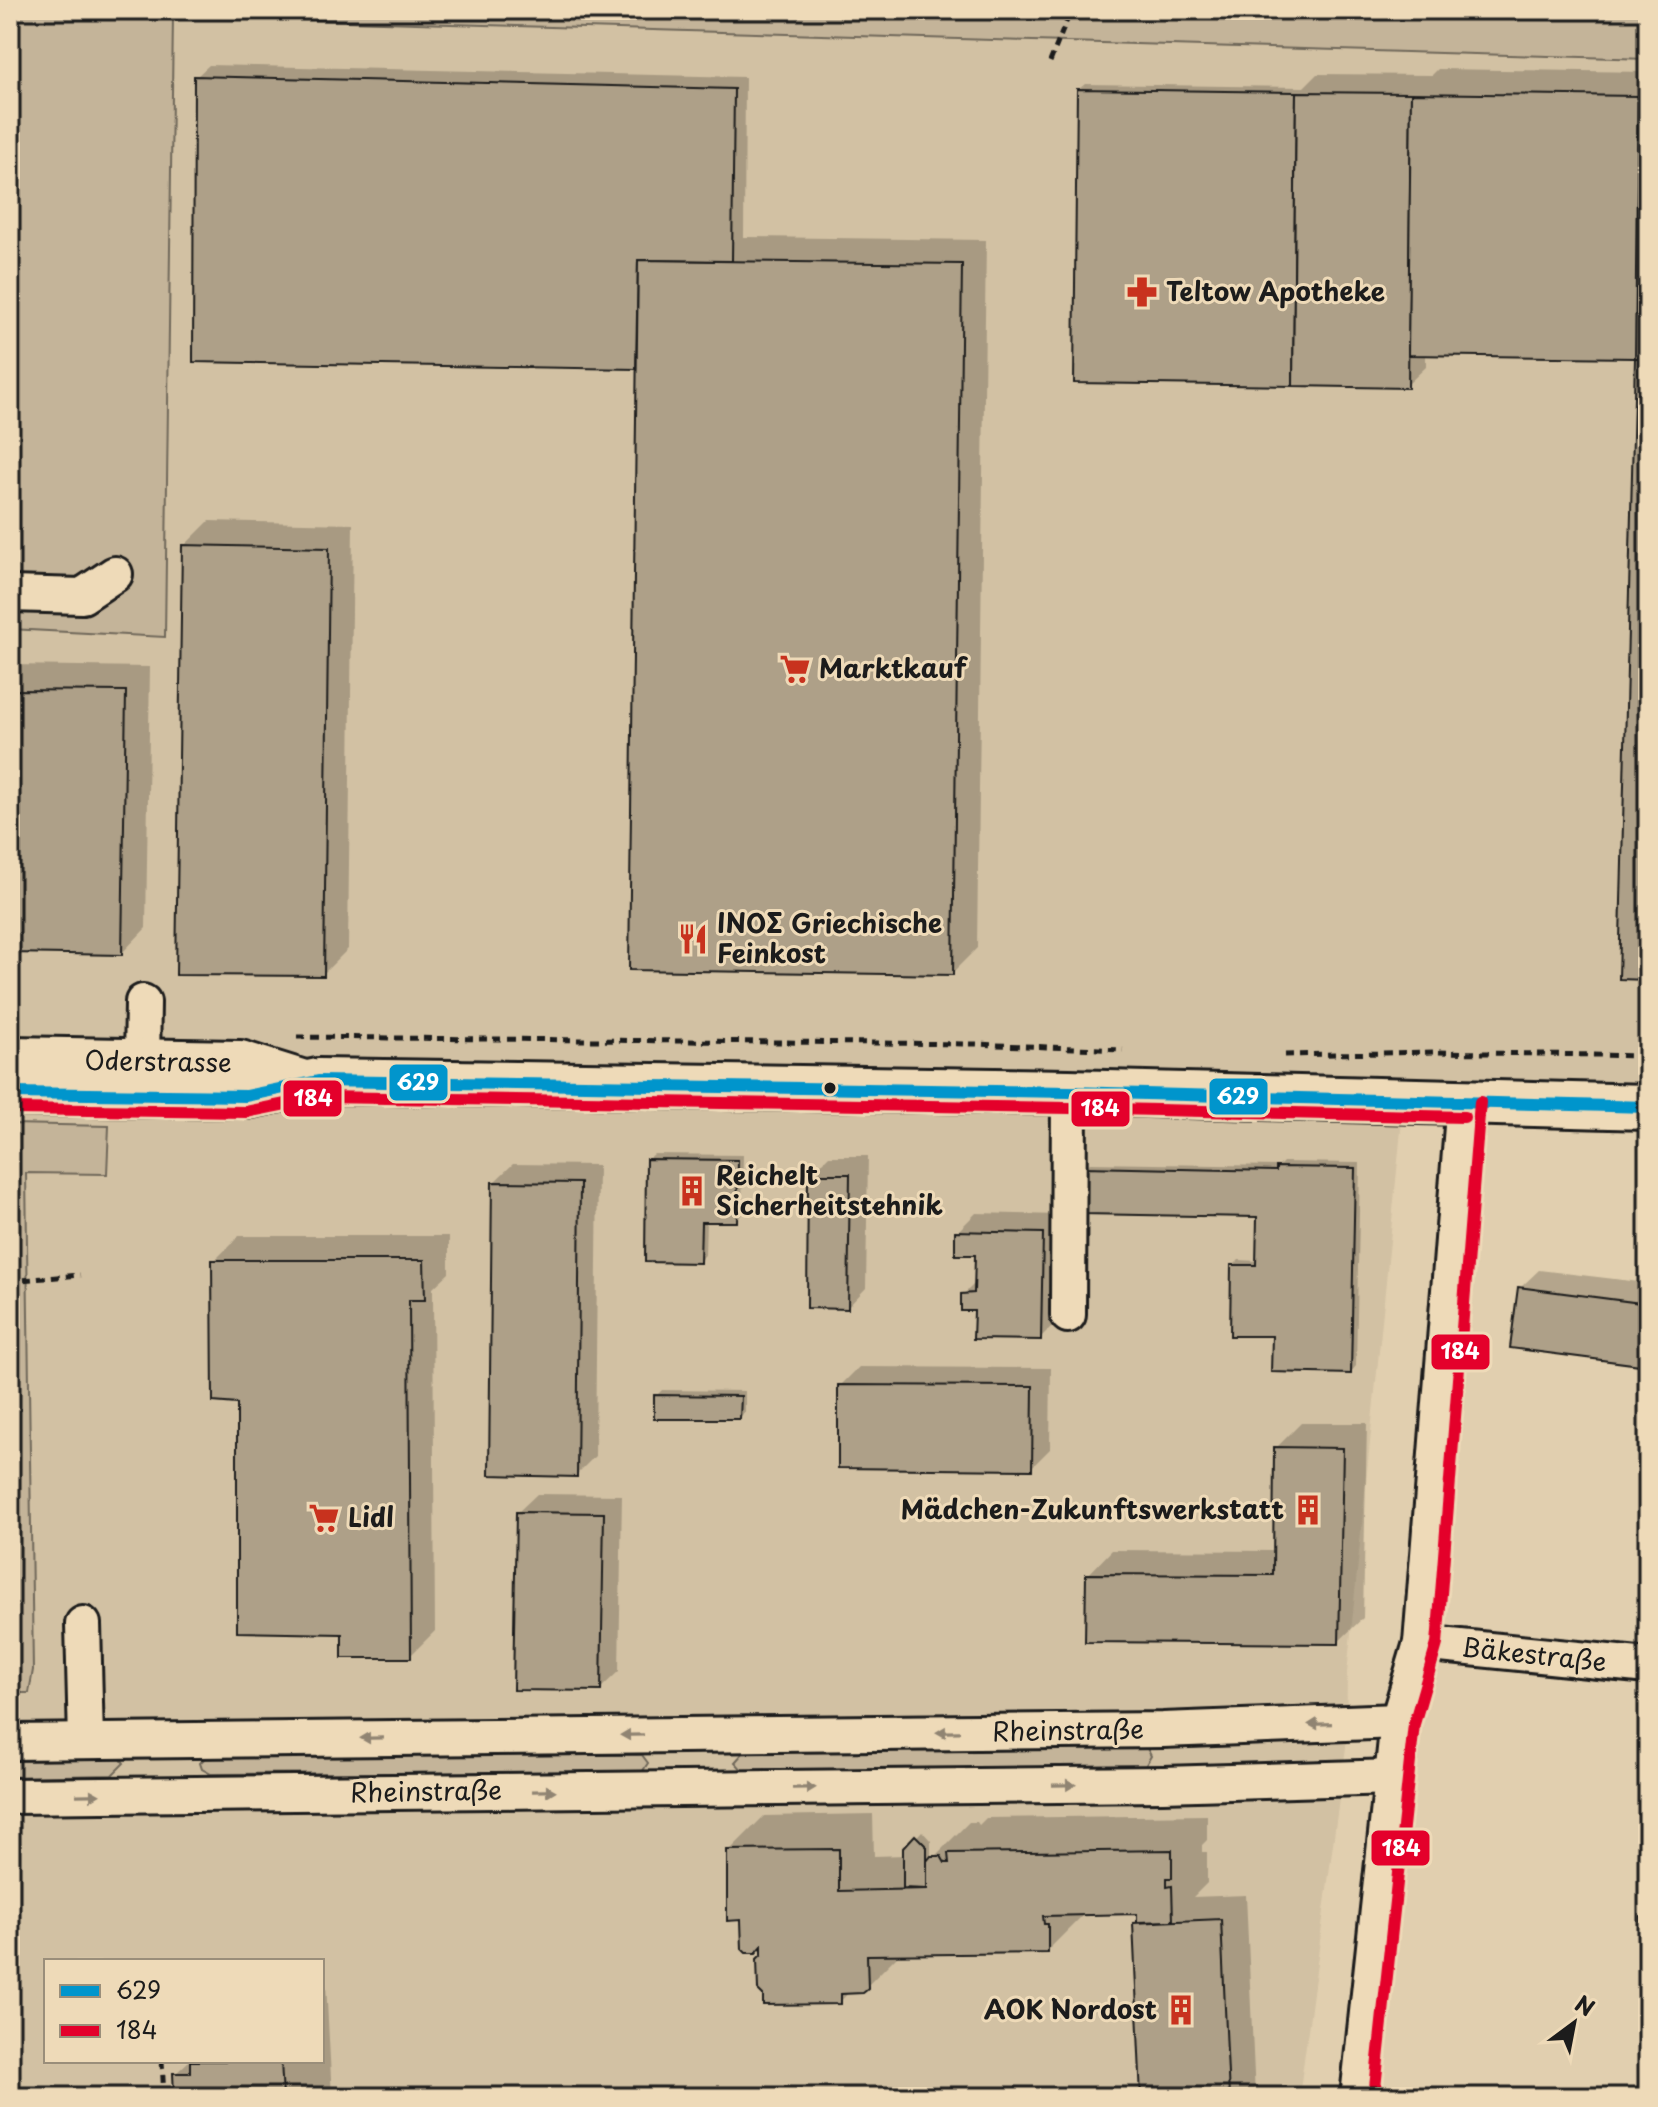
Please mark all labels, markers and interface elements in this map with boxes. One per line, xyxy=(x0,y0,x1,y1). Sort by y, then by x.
place label: Teltow Apotheke xyxy=(1166,271,1385,310)
pharmacy icon: Teltow Apotheke xyxy=(1125,275,1159,309)
place label: Marktkauf xyxy=(819,648,969,687)
supermarket icon: Marktkauf xyxy=(778,652,812,686)
place label: INOΣ Griechische Feinkost xyxy=(717,903,942,972)
restaurant icon: INOΣ Griechische Feinkost xyxy=(676,922,710,956)
street label: Oderstrasse xyxy=(84,1040,232,1081)
line badge: 629 xyxy=(388,1063,449,1102)
text: 629 xyxy=(397,1064,439,1097)
line badge: 629 xyxy=(1208,1077,1269,1116)
text: 629 xyxy=(1217,1078,1259,1111)
line badge: 184 xyxy=(282,1079,343,1118)
text: 184 xyxy=(293,1080,333,1113)
unlabelled marker xyxy=(822,1080,838,1096)
line badge: 184 xyxy=(1070,1090,1131,1128)
text: 184 xyxy=(1080,1090,1120,1123)
place label: Reichelt Sicherheitstehnik xyxy=(716,1155,943,1224)
building icon: Reichelt Sicherheitstehnik xyxy=(675,1174,709,1208)
line badge: 184 xyxy=(1430,1333,1491,1371)
text: 184 xyxy=(1440,1333,1480,1366)
place label: Mädchen-Zukunftswerkstatt xyxy=(901,1489,1284,1528)
building icon: Mädchen-Zukunftswerkstatt xyxy=(1291,1493,1325,1527)
place label: Lidl xyxy=(348,1497,394,1536)
supermarket icon: Lidl xyxy=(307,1501,341,1535)
street label: Bäkestraße xyxy=(1460,1626,1609,1681)
street label: Rheinstraße xyxy=(992,1709,1144,1750)
one-way arrow xyxy=(1307,1717,1332,1730)
one-way arrow xyxy=(935,1726,960,1738)
one-way arrow xyxy=(619,1729,644,1741)
one-way arrow xyxy=(359,1732,384,1744)
street label: Rheinstraße xyxy=(350,1770,502,1811)
one-way arrow xyxy=(1052,1779,1077,1791)
one-way arrow xyxy=(792,1782,817,1794)
one-way arrow xyxy=(532,1784,557,1797)
one-way arrow xyxy=(76,1789,101,1801)
line badge: 184 xyxy=(1370,1829,1431,1867)
text: 184 xyxy=(1381,1830,1421,1863)
legend xyxy=(44,1959,324,2063)
text: 629 xyxy=(116,1971,161,2007)
north arrow xyxy=(1534,1983,1614,2063)
text: N xyxy=(1569,1986,1602,2023)
place label: AOK Nordost xyxy=(984,1989,1157,2028)
building icon: AOK Nordost xyxy=(1164,1993,1198,2027)
text: 184 xyxy=(116,2011,158,2047)

